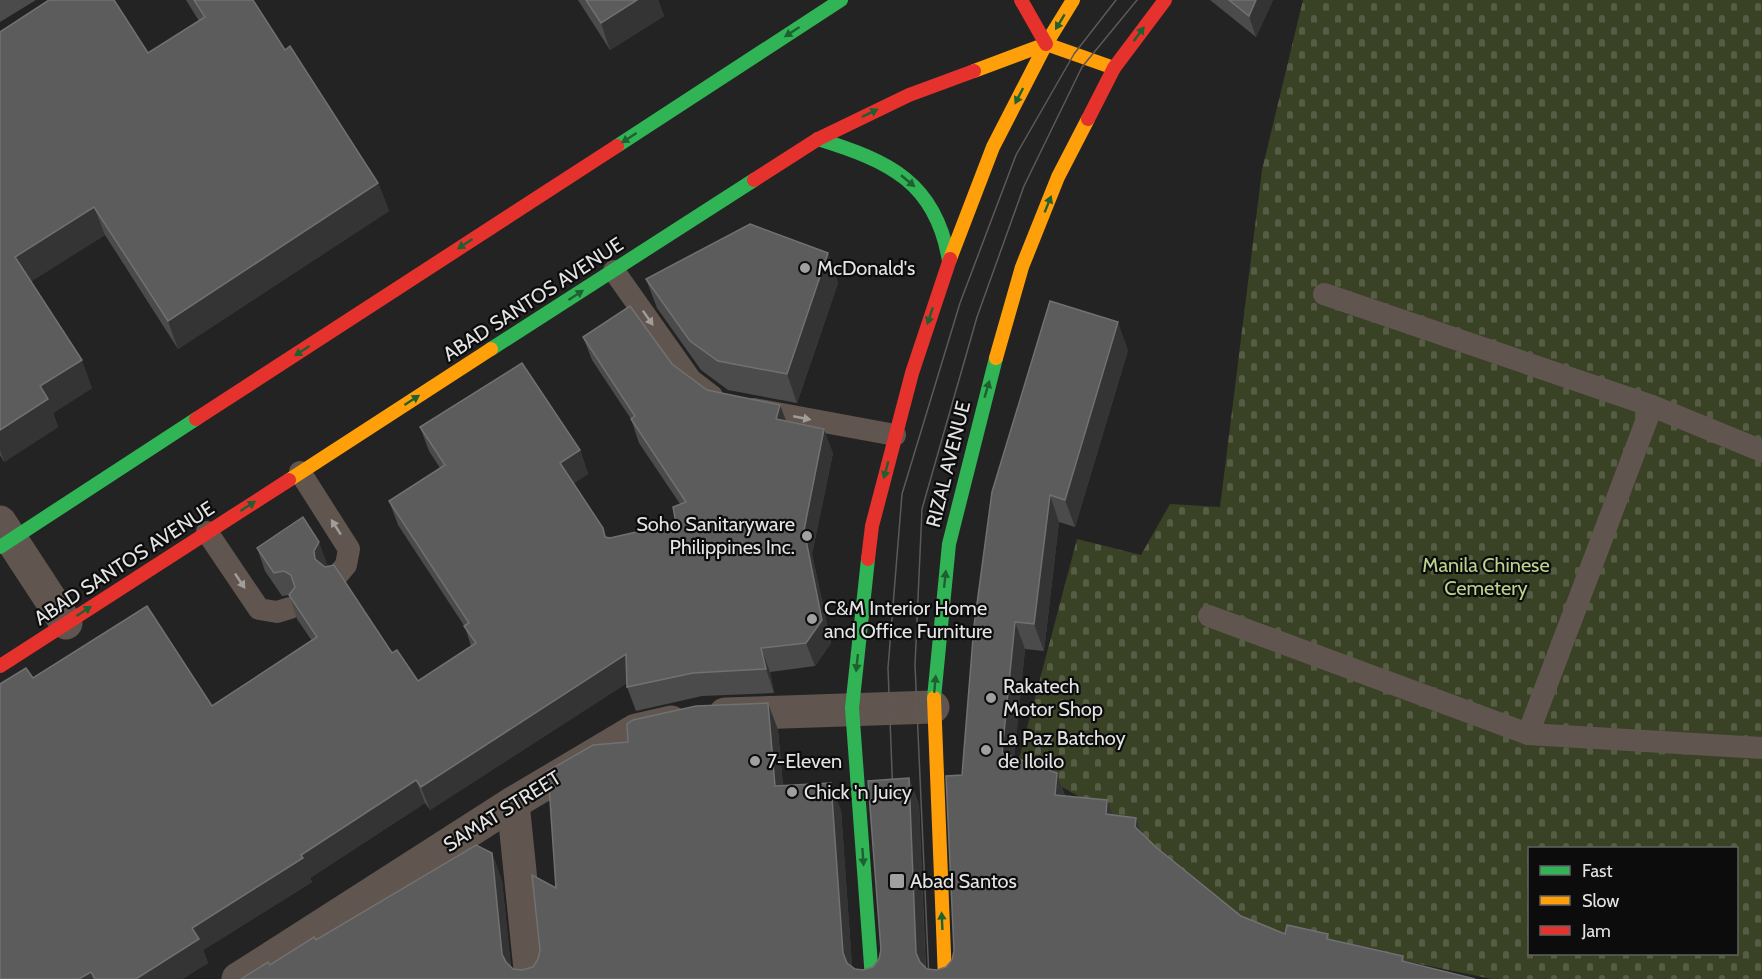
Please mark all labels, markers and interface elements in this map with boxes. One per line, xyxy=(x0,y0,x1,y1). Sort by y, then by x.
one-way arrow xyxy=(1054,14,1065,30)
one-way arrow xyxy=(784,26,800,37)
one-way arrow xyxy=(1133,26,1146,42)
one-way arrow xyxy=(1014,88,1024,105)
one-way arrow xyxy=(862,109,879,118)
one-way arrow xyxy=(621,132,637,144)
one-way arrow xyxy=(900,174,915,187)
one-way arrow xyxy=(1043,194,1053,212)
street label: ABAD SANTOS AVENUE xyxy=(439,232,627,366)
one-way arrow xyxy=(457,239,473,250)
place label: McDonald's xyxy=(817,256,915,280)
marker: McDonald's xyxy=(798,261,812,275)
one-way arrow xyxy=(568,289,585,300)
one-way arrow xyxy=(925,307,935,325)
one-way arrow xyxy=(641,311,653,326)
one-way arrow xyxy=(293,345,310,356)
one-way arrow xyxy=(983,380,992,398)
one-way arrow xyxy=(404,395,420,406)
street label: RIZAL AVENUE xyxy=(921,398,975,530)
one-way arrow xyxy=(792,414,811,423)
one-way arrow xyxy=(881,461,890,479)
street label: ABAD SANTOS AVENUE xyxy=(30,496,218,630)
one-way arrow xyxy=(240,500,257,511)
place label: Soho Sanitaryware Philippines Inc. xyxy=(636,512,795,559)
one-way arrow xyxy=(330,519,341,535)
marker: Soho Sanitaryware Philippines Inc. xyxy=(800,529,814,543)
park label: Manila Chinese Cemetery xyxy=(1422,553,1550,600)
one-way arrow xyxy=(940,569,950,588)
one-way arrow xyxy=(234,572,246,588)
place label: C&M Interior Home and Office Furniture xyxy=(824,596,992,643)
one-way arrow xyxy=(76,606,93,617)
marker: C&M Interior Home and Office Furniture xyxy=(805,612,819,626)
one-way arrow xyxy=(852,653,862,672)
one-way arrow xyxy=(930,674,940,693)
place label: Rakatech Motor Shop xyxy=(1003,674,1103,721)
marker: Rakatech Motor Shop xyxy=(984,691,998,705)
place label: La Paz Batchoy de Iloilo xyxy=(998,726,1126,773)
marker: La Paz Batchoy de Iloilo xyxy=(979,743,993,757)
place label: 7-Eleven xyxy=(767,749,842,773)
marker: 7-Eleven xyxy=(748,754,762,768)
street label: SAMAT STREET xyxy=(439,765,565,857)
place label: Chick 'n Juicy xyxy=(804,780,912,804)
marker: Chick 'n Juicy xyxy=(785,785,799,799)
legend xyxy=(1528,847,1738,955)
one-way arrow xyxy=(858,848,868,867)
text: Fast xyxy=(1582,860,1613,882)
place label: Abad Santos xyxy=(910,869,1017,893)
marker: Abad Santos xyxy=(888,872,906,890)
text: Slow xyxy=(1582,890,1619,912)
one-way arrow xyxy=(937,911,946,930)
text: Jam xyxy=(1581,920,1611,942)

